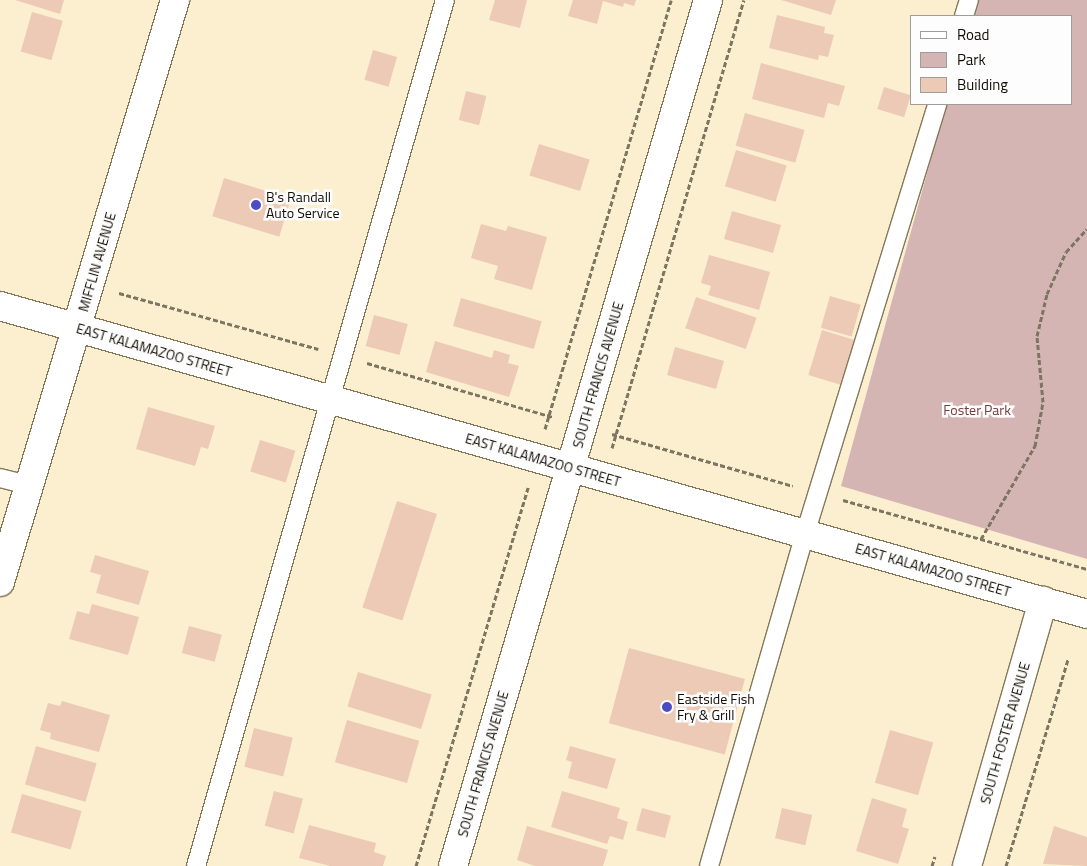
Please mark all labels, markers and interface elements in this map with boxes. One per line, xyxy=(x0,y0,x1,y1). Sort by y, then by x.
legend xyxy=(910,15,1072,105)
text: Road xyxy=(957,23,989,46)
text: Park xyxy=(957,48,986,71)
text: Building xyxy=(957,73,1008,96)
place label: B's Randall Auto Service xyxy=(266,189,340,222)
marker: B's Randall Auto Service xyxy=(250,199,262,211)
street label: MIFFLIN AVENUE xyxy=(75,210,119,314)
street label: SOUTH FRANCIS AVENUE xyxy=(569,300,627,450)
street label: EAST KALAMAZOO STREET xyxy=(74,320,234,380)
park label: Foster Park xyxy=(943,402,1011,418)
street label: EAST KALAMAZOO STREET xyxy=(463,430,623,490)
street label: EAST KALAMAZOO STREET xyxy=(853,540,1013,600)
street label: SOUTH FOSTER AVENUE xyxy=(977,660,1033,806)
street label: SOUTH FRANCIS AVENUE xyxy=(454,689,512,839)
place label: Eastside Fish Fry & Grill xyxy=(677,691,755,724)
marker: Eastside Fish Fry & Grill xyxy=(661,701,673,713)

